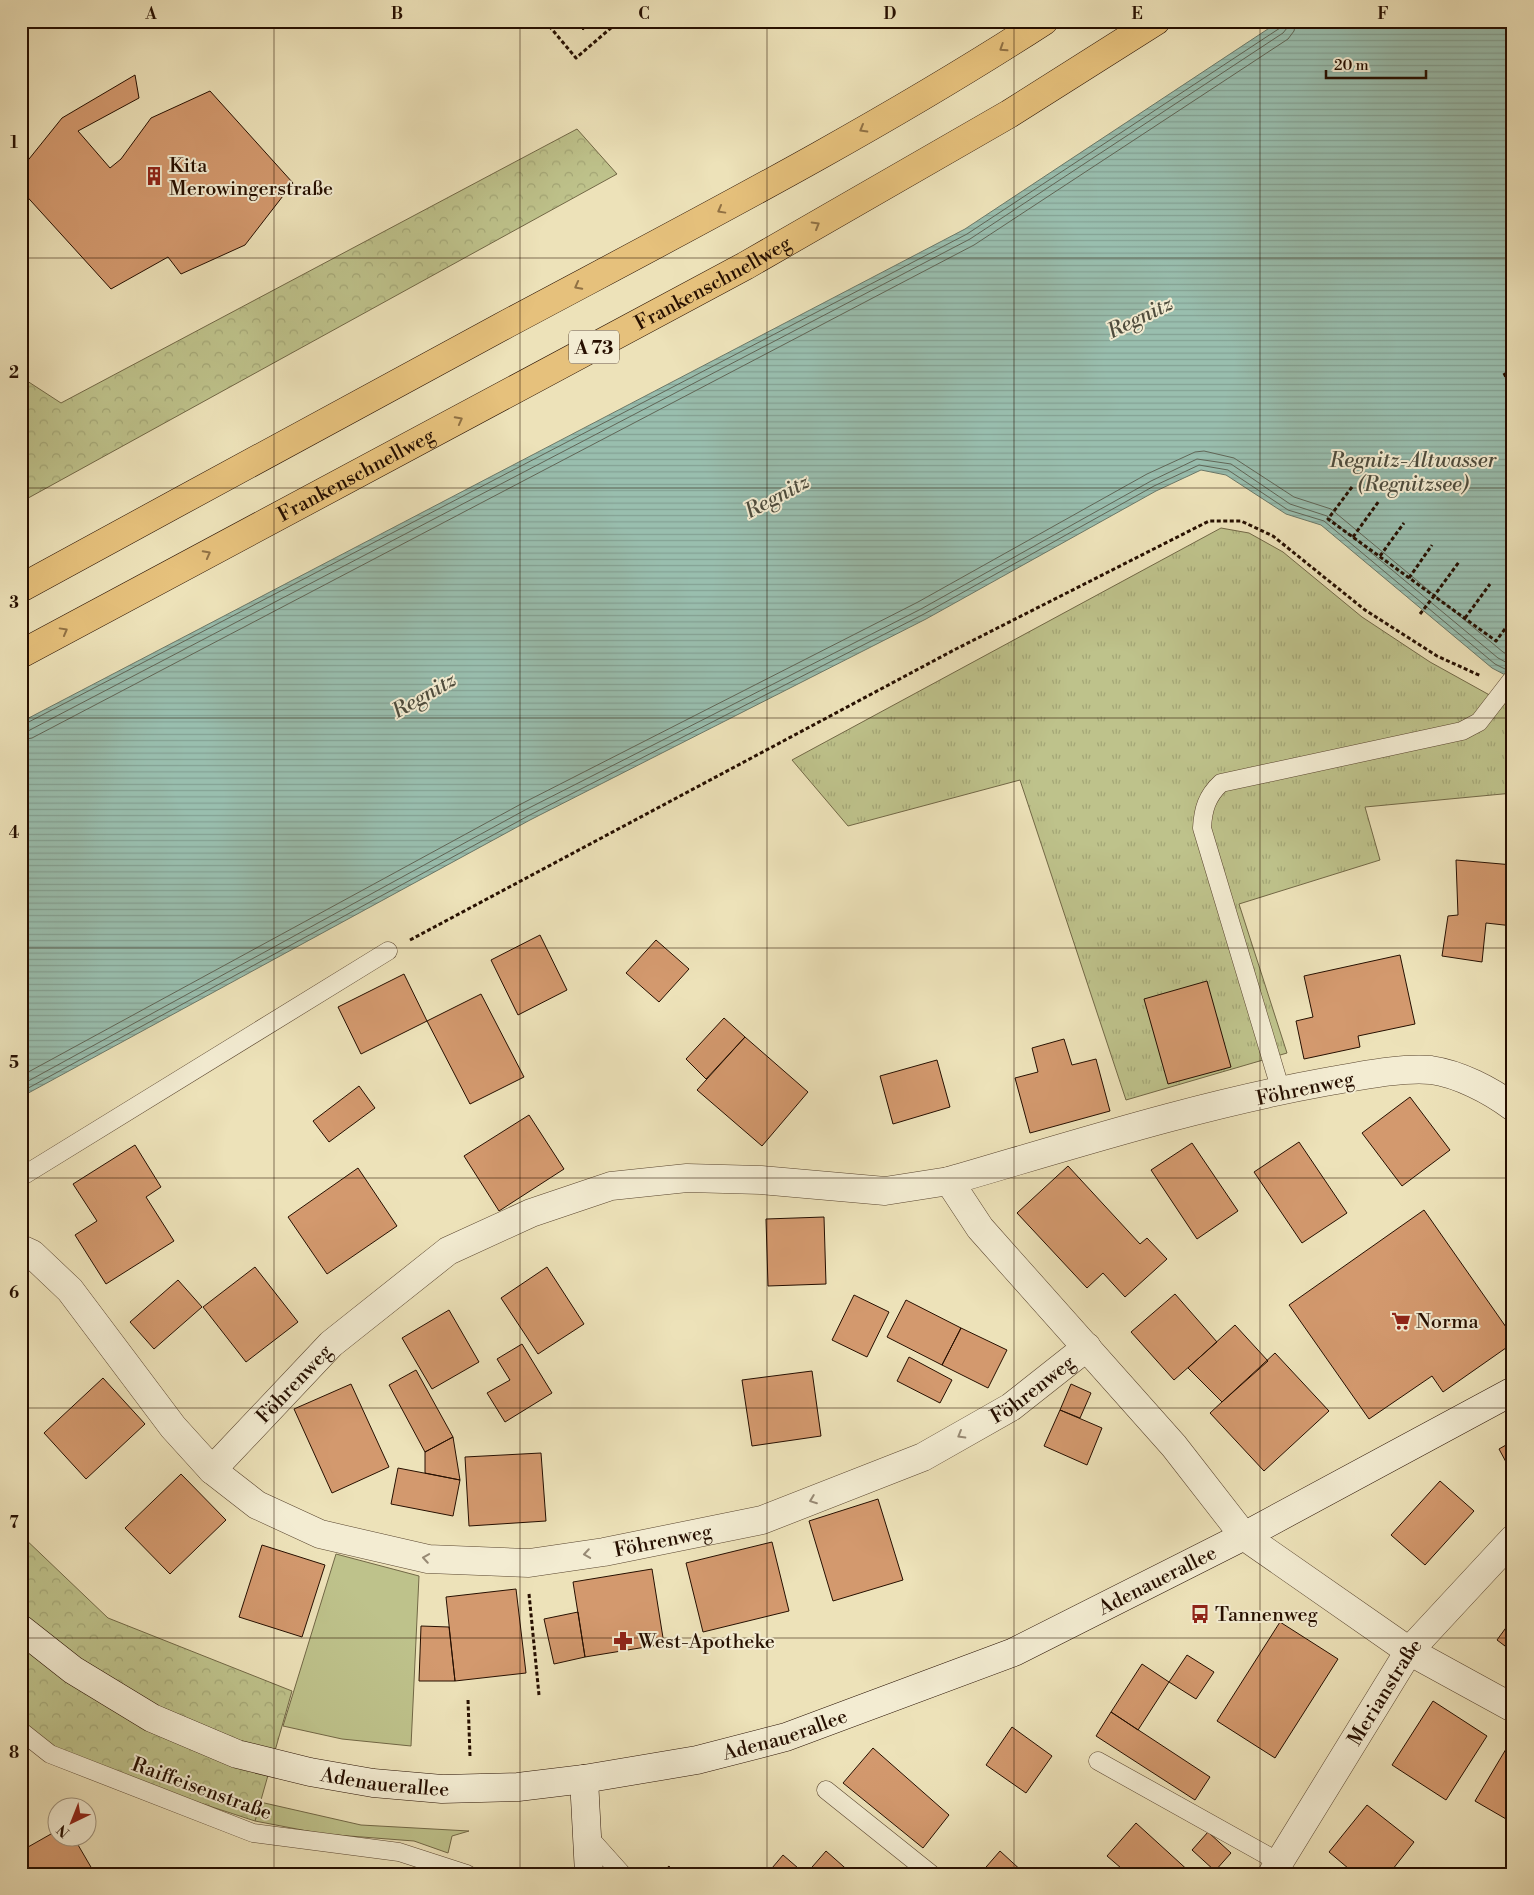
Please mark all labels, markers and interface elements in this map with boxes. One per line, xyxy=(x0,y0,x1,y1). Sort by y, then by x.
text: A xyxy=(144,4,157,24)
text: B xyxy=(391,4,403,24)
text: C xyxy=(638,4,650,24)
text: D xyxy=(884,4,897,24)
text: E xyxy=(1131,4,1143,24)
text: F xyxy=(1377,4,1389,24)
one-way arrow xyxy=(999,41,1008,51)
scale bar xyxy=(1326,48,1426,80)
text: 20 m xyxy=(1334,56,1369,75)
one-way arrow xyxy=(859,123,868,133)
text: 1 xyxy=(10,133,18,153)
place label: Kita Merowingerstraße xyxy=(169,154,333,202)
building icon: Kita Merowingerstraße xyxy=(143,165,165,187)
one-way arrow xyxy=(718,203,727,213)
one-way arrow xyxy=(811,221,820,231)
street label: Frankenschnellweg xyxy=(631,231,797,337)
one-way arrow xyxy=(574,280,583,290)
water label: Regnitz xyxy=(1102,291,1178,345)
road number: A 73 xyxy=(569,331,619,364)
text: 2 xyxy=(9,363,19,383)
one-way arrow xyxy=(454,416,463,426)
street label: Frankenschnellweg xyxy=(274,423,440,528)
water label: Regnitz-Altwasser (Regnitzsee) xyxy=(1329,448,1498,498)
water label: Regnitz xyxy=(739,469,815,525)
one-way arrow xyxy=(202,550,211,560)
text: 3 xyxy=(9,593,19,613)
one-way arrow xyxy=(59,627,68,637)
water label: Regnitz xyxy=(387,667,462,725)
text: 4 xyxy=(9,823,20,843)
text: 5 xyxy=(9,1053,19,1073)
street label: Föhrenweg xyxy=(1254,1067,1357,1112)
text: 6 xyxy=(9,1283,19,1303)
supermarket icon: Norma xyxy=(1390,1310,1412,1332)
place label: Norma xyxy=(1416,1310,1479,1335)
street label: Föhrenweg xyxy=(252,1339,338,1429)
street label: Föhrenweg xyxy=(986,1350,1081,1430)
one-way arrow xyxy=(958,1429,967,1439)
one-way arrow xyxy=(809,1494,818,1505)
text: 7 xyxy=(9,1513,19,1533)
street label: Föhrenweg xyxy=(612,1519,715,1564)
street label: Adenauerallee xyxy=(1094,1541,1221,1622)
one-way arrow xyxy=(583,1549,592,1559)
one-way arrow xyxy=(421,1553,430,1563)
bus stop icon: Tannenweg xyxy=(1189,1603,1211,1625)
place label: Tannenweg xyxy=(1215,1603,1319,1628)
pharmacy icon: West-Apotheke xyxy=(612,1630,634,1652)
place label: West-Apotheke xyxy=(637,1630,775,1655)
street label: Merianstraße xyxy=(1343,1634,1428,1751)
street label: Adenauerallee xyxy=(719,1704,851,1767)
text: 8 xyxy=(9,1743,19,1763)
street label: Raiffeisenstraße xyxy=(128,1753,275,1826)
street label: Adenauerallee xyxy=(318,1763,450,1803)
north arrow xyxy=(48,1798,98,1848)
text: N xyxy=(54,1820,74,1841)

